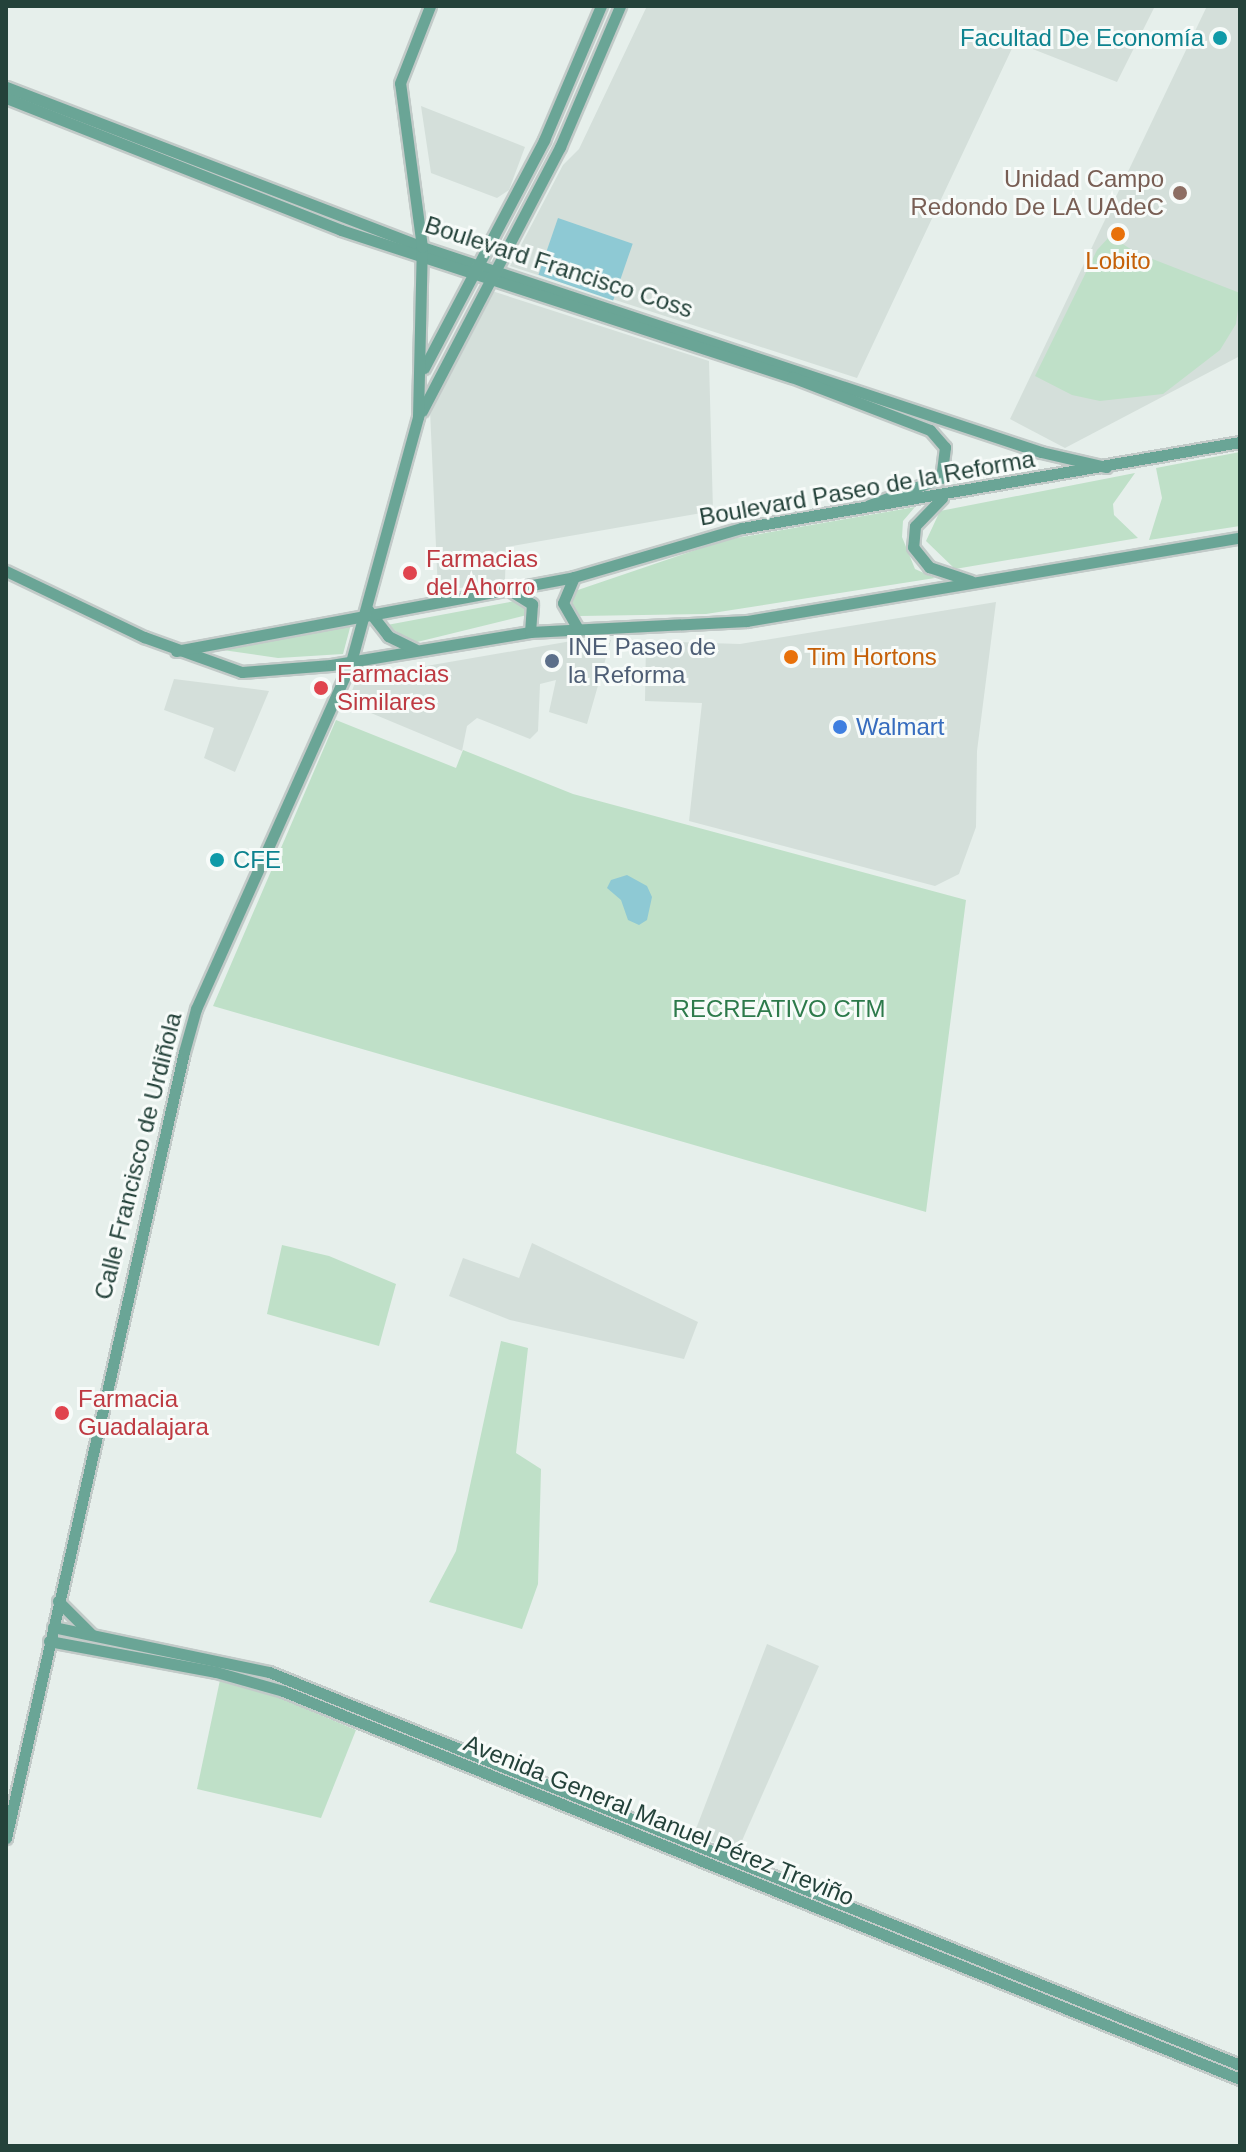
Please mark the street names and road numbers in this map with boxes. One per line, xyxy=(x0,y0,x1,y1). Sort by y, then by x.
street label: Boulevard Francisco Coss xyxy=(421,210,697,324)
street label: Boulevard Paseo de la Reforma xyxy=(697,444,1037,532)
street label: Calle Francisco de Urdiñola xyxy=(88,1009,188,1303)
street label: Avenida General Manuel Pérez Treviño xyxy=(459,1728,859,1912)

